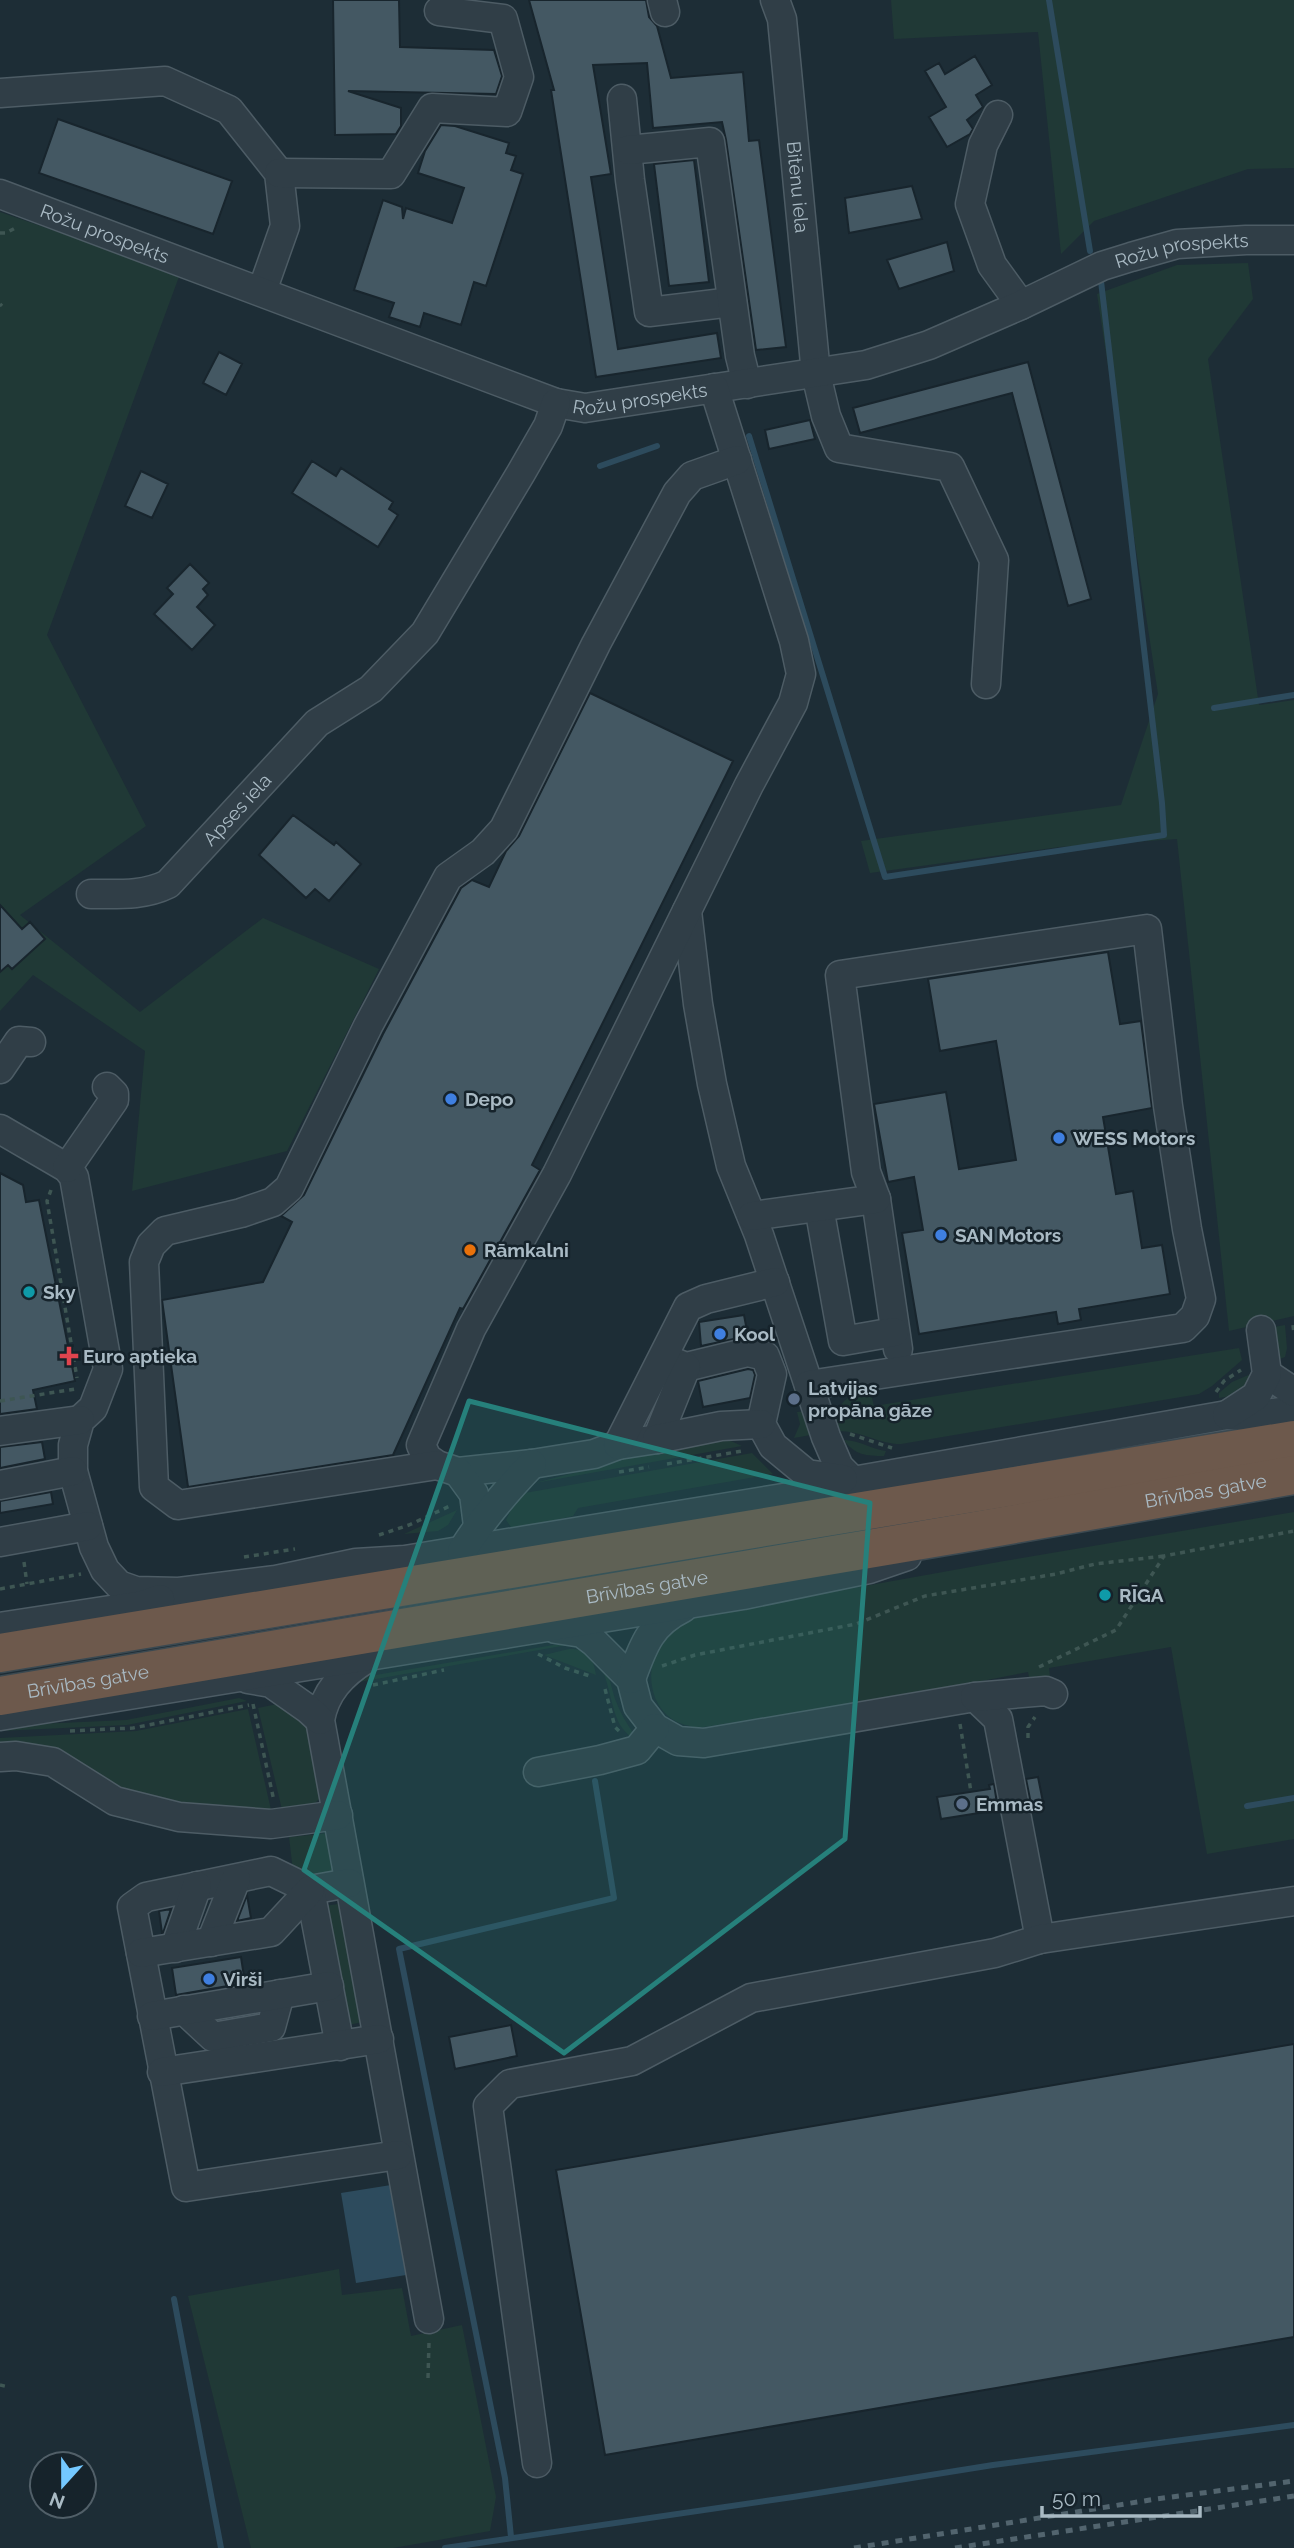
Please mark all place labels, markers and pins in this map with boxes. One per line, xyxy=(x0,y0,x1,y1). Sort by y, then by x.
place label: Depo xyxy=(465,1088,514,1110)
marker: Depo xyxy=(443,1091,459,1107)
place label: WESS Motors xyxy=(1073,1127,1195,1149)
marker: WESS Motors xyxy=(1051,1130,1067,1146)
place label: SAN Motors xyxy=(955,1224,1061,1246)
marker: SAN Motors xyxy=(933,1227,949,1243)
place label: Rāmkalni xyxy=(484,1239,569,1261)
marker: Rāmkalni xyxy=(462,1242,478,1258)
place label: Sky xyxy=(43,1281,76,1303)
marker: Sky xyxy=(21,1284,37,1300)
place label: Kool xyxy=(734,1323,776,1345)
marker: Kool xyxy=(712,1326,728,1342)
place label: Euro aptieka xyxy=(83,1345,197,1367)
marker: Euro aptieka xyxy=(61,1348,77,1364)
place label: Latvijas propāna gāze xyxy=(808,1377,932,1421)
marker: Latvijas propāna gāze xyxy=(786,1391,802,1407)
place label: RĪGA xyxy=(1119,1584,1164,1606)
marker: RĪGA xyxy=(1097,1587,1113,1603)
place label: Emmas xyxy=(976,1793,1043,1815)
marker: Emmas xyxy=(954,1796,970,1812)
place label: Virši xyxy=(223,1968,262,1990)
marker: Virši xyxy=(201,1971,217,1987)

